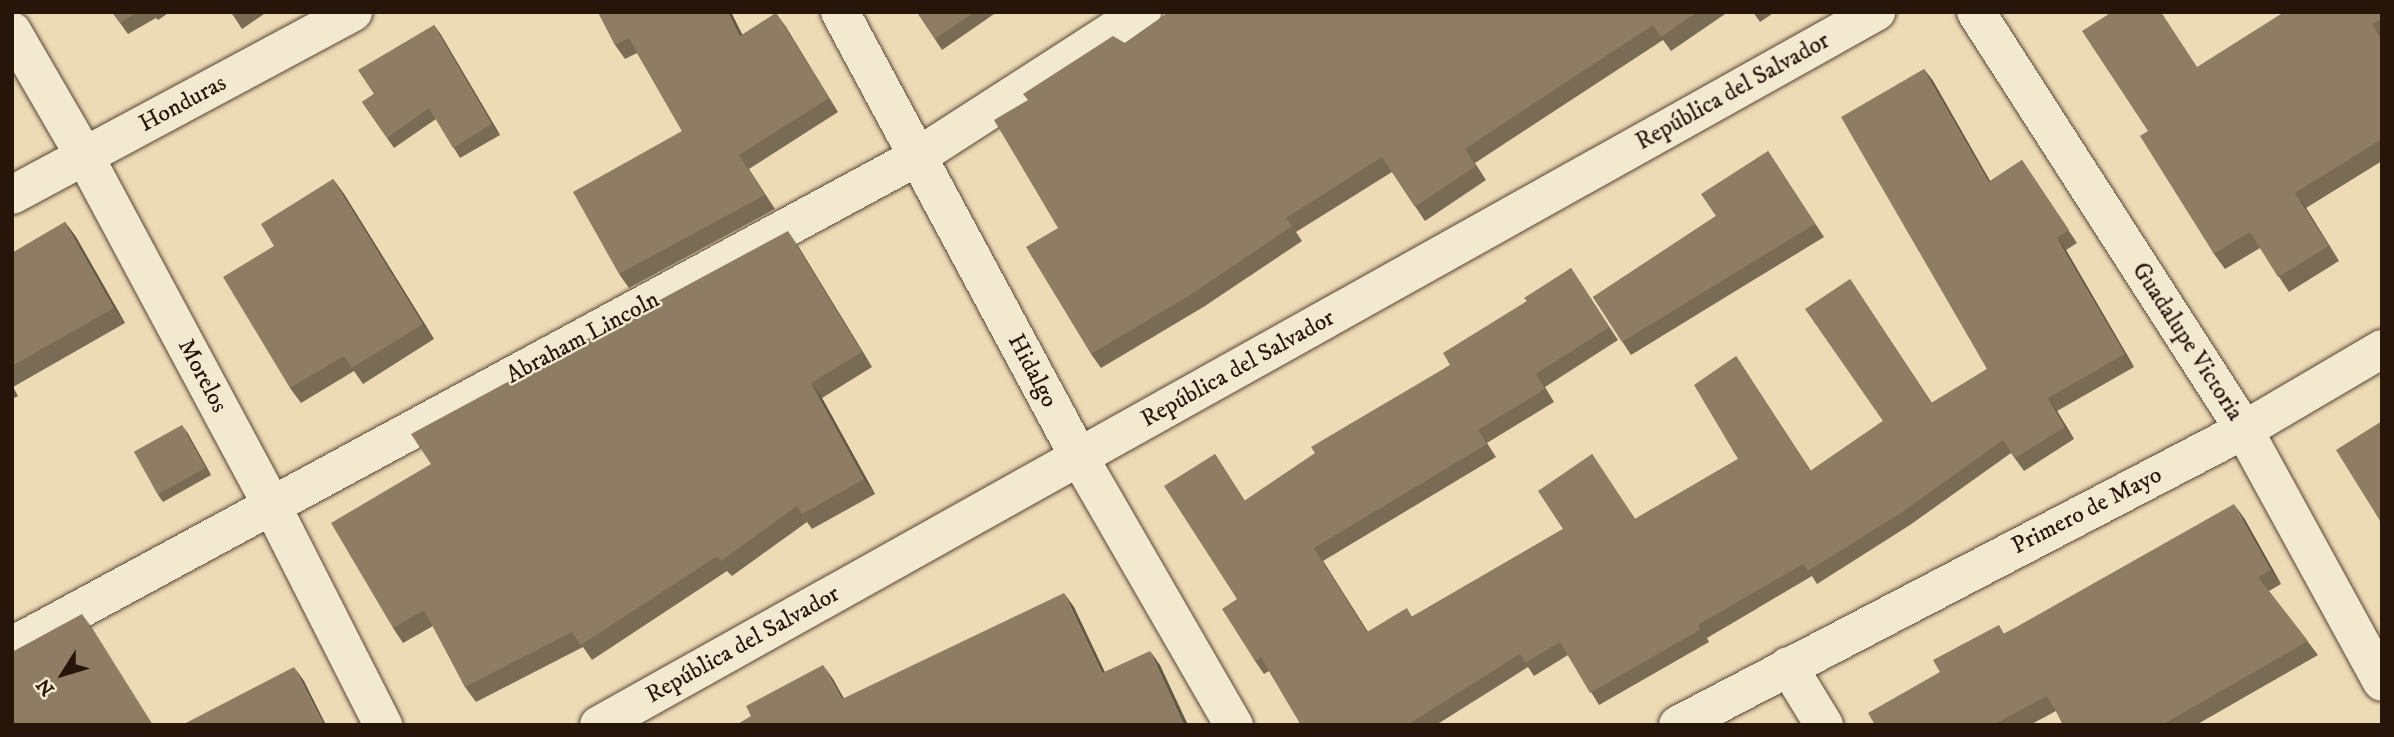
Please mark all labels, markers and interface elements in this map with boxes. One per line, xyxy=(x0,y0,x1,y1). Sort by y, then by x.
street label: República del Salvador xyxy=(1631,27,1835,157)
street label: Honduras xyxy=(134,69,232,139)
street label: Guadalupe Victoria xyxy=(2125,258,2249,426)
street label: Abraham Lincoln xyxy=(502,286,664,390)
street label: República del Salvador xyxy=(1136,304,1340,434)
street label: Hidalgo xyxy=(1001,329,1063,413)
street label: Morelos xyxy=(171,334,233,418)
street label: Primero de Mayo xyxy=(2007,461,2167,561)
street label: República del Salvador xyxy=(641,580,845,710)
north arrow xyxy=(28,639,98,709)
text: N xyxy=(32,674,60,700)

